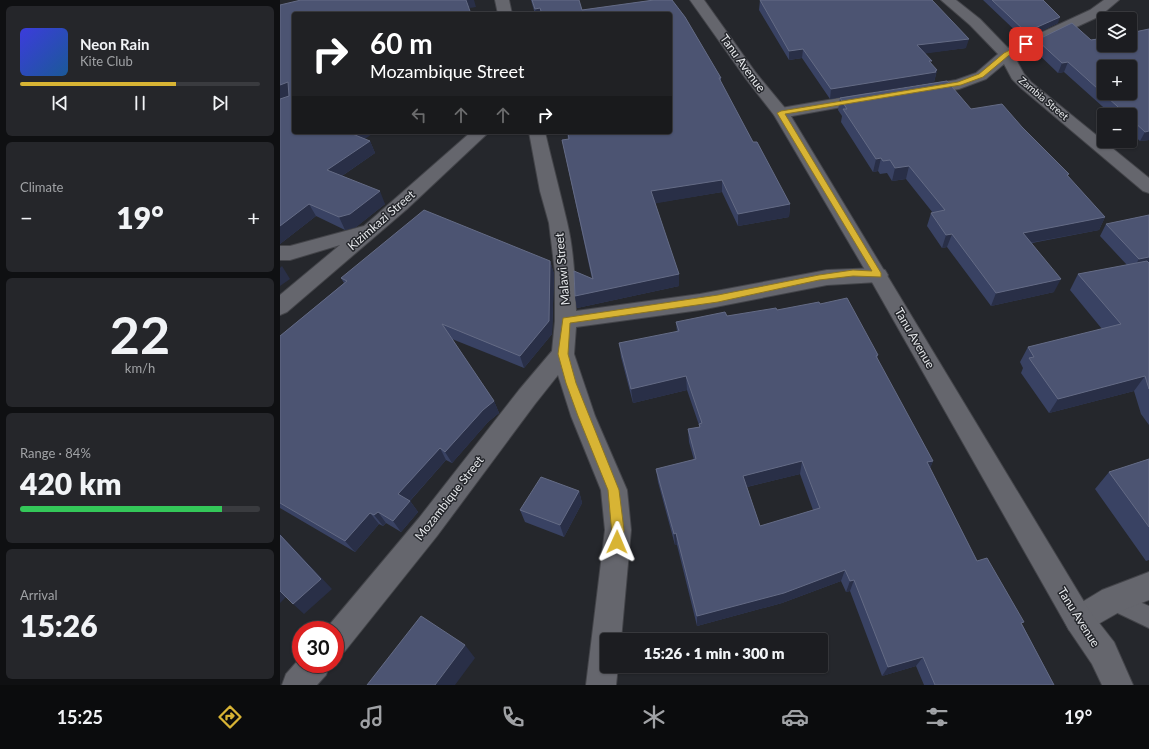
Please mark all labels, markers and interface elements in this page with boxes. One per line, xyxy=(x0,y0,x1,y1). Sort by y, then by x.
map controls xyxy=(1097,12,1137,148)
button: layers xyxy=(1097,12,1137,52)
text: 60 m xyxy=(370,26,433,60)
pin xyxy=(1009,27,1043,61)
icon: right xyxy=(304,28,356,80)
street label: Tanu Avenue xyxy=(717,31,769,95)
icon: arrive xyxy=(1015,33,1037,55)
text: Neon Rain xyxy=(80,35,149,53)
text: Kite Club xyxy=(80,53,133,69)
text: Mozambique Street xyxy=(370,60,524,82)
button: + xyxy=(1097,60,1137,100)
street label: Zambia Street xyxy=(1017,74,1072,122)
icon: previous xyxy=(49,92,71,114)
icon: pause xyxy=(129,92,151,114)
icon: next xyxy=(209,92,231,114)
icon: left xyxy=(408,104,430,126)
icon: ahead xyxy=(450,104,472,126)
icon: ahead xyxy=(492,104,514,126)
icon: right xyxy=(534,104,556,126)
button: − xyxy=(1097,108,1137,148)
text: Climate xyxy=(20,179,63,195)
street label: Kizimkazi Street xyxy=(344,186,418,253)
text: 19° xyxy=(116,199,164,235)
text: − xyxy=(20,204,33,231)
text: + xyxy=(247,204,260,231)
street label: Malawi Street xyxy=(551,231,573,306)
text: 22 xyxy=(110,303,170,365)
street label: Tanu Avenue xyxy=(892,305,938,371)
text: km/h xyxy=(125,360,155,376)
text: Range · 84% xyxy=(20,445,91,461)
street label: Mozambique Street xyxy=(411,452,487,543)
text: 420 km xyxy=(20,465,121,501)
position arrow xyxy=(596,521,638,563)
street label: Tanu Avenue xyxy=(1055,584,1103,650)
text: Arrival xyxy=(20,587,57,603)
text: 15:26 xyxy=(20,607,98,643)
speed limit sign: 30 xyxy=(292,621,344,673)
text: 15:26 · 1 min · 300 m xyxy=(643,644,785,662)
icon: directions xyxy=(216,703,244,731)
icon: music xyxy=(358,703,386,731)
icon: phone xyxy=(499,703,527,731)
icon: climate xyxy=(640,703,668,731)
icon: car xyxy=(781,703,809,731)
icon: filters xyxy=(923,703,951,731)
text: 15:25 xyxy=(57,706,103,728)
text: 19° xyxy=(1064,706,1092,728)

